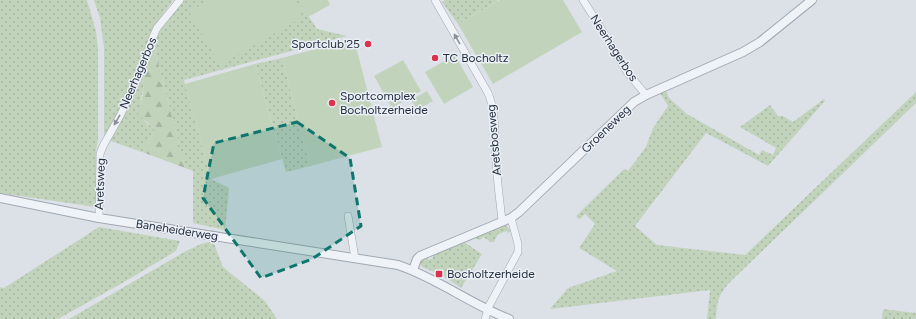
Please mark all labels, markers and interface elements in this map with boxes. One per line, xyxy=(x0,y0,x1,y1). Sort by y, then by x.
street label: Neerhagerbos xyxy=(587,12,641,84)
one-way arrow xyxy=(453,33,460,45)
street label: Neerhagerbos xyxy=(117,35,160,111)
place label: Sportclub'25 xyxy=(291,37,360,51)
marker: Sportclub'25 xyxy=(363,39,373,49)
place label: TC Bocholtz xyxy=(443,51,509,65)
marker: TC Bocholtz xyxy=(430,53,440,63)
place label: Sportcomplex Bocholtzerheide xyxy=(340,89,428,117)
marker: Sportcomplex Bocholtzerheide xyxy=(327,98,337,108)
street label: Groeneweg xyxy=(579,102,633,156)
street label: Aretsbosweg xyxy=(484,104,504,176)
one-way arrow xyxy=(114,114,121,126)
street label: Aretsweg xyxy=(92,158,108,210)
street label: Baneheiderweg xyxy=(135,217,219,243)
place label: Bocholtzerheide xyxy=(447,267,535,281)
marker: Bocholtzerheide xyxy=(434,269,444,279)

